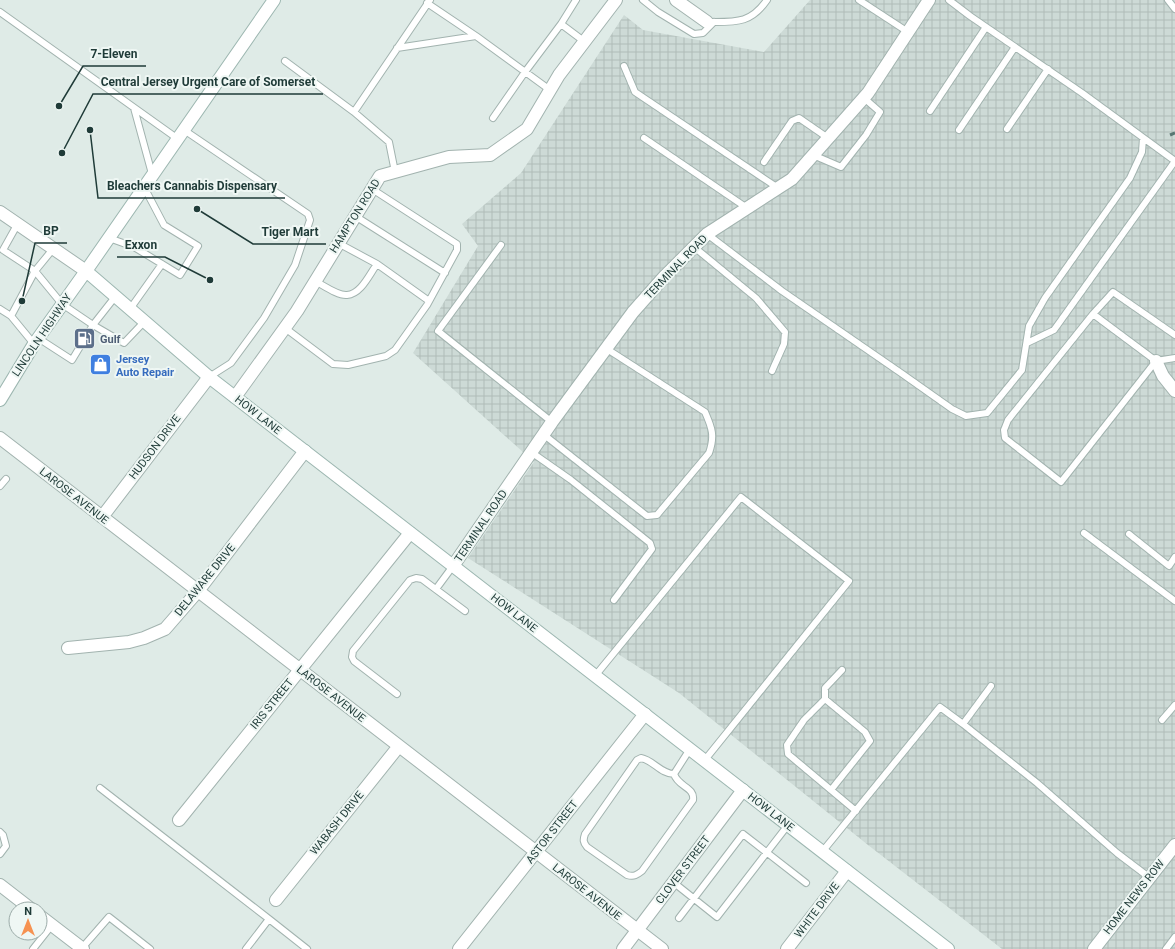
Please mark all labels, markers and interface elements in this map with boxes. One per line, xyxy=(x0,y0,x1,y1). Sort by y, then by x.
callout: 7-Eleven xyxy=(83,42,146,66)
text: 7-Eleven xyxy=(90,47,138,61)
callout: Central Jersey Urgent Care of Somerset xyxy=(93,70,323,94)
text: Central Jersey Urgent Care of Somerset xyxy=(101,75,315,89)
callout: Bleachers Cannabis Dispensary xyxy=(98,174,285,198)
street label: HAMPTON ROAD xyxy=(327,177,383,255)
text: Bleachers Cannabis Dispensary xyxy=(107,179,278,193)
callout: BP xyxy=(35,219,67,243)
callout: Tiger Mart xyxy=(253,220,326,244)
text: BP xyxy=(43,224,59,238)
text: Tiger Mart xyxy=(262,225,319,239)
street label: TERMINAL ROAD xyxy=(642,232,710,302)
callout: Exxon xyxy=(117,233,165,257)
text: Exxon xyxy=(125,238,157,252)
street label: LINCOLN HIGHWAY xyxy=(9,291,75,379)
fuel station icon: Gulf xyxy=(71,326,97,352)
place label: Gulf xyxy=(100,333,121,346)
shop icon: Jersey Auto Repair xyxy=(87,352,113,378)
place label: Jersey Auto Repair xyxy=(116,353,174,379)
street label: HOW LANE xyxy=(232,393,284,437)
street label: HUDSON DRIVE xyxy=(127,412,183,482)
street label: LAROSE AVENUE xyxy=(37,465,111,527)
street label: TERMINAL ROAD xyxy=(452,487,510,565)
street label: DELAWARE DRIVE xyxy=(172,541,238,619)
street label: HOW LANE xyxy=(488,591,540,635)
street label: LAROSE AVENUE xyxy=(294,663,368,725)
street label: IRIS STREET xyxy=(248,676,297,732)
street label: WABASH DRIVE xyxy=(307,789,367,857)
street label: HOW LANE xyxy=(745,790,797,834)
street label: ASTOR STREET xyxy=(523,798,581,866)
street label: CLOVER STREET xyxy=(653,833,713,907)
street label: HOME NEWS ROW xyxy=(1101,857,1167,937)
street label: LAROSE AVENUE xyxy=(550,861,624,923)
street label: WHITE DRIVE xyxy=(792,880,842,940)
north arrow xyxy=(8,901,48,941)
text: N xyxy=(24,905,32,918)

